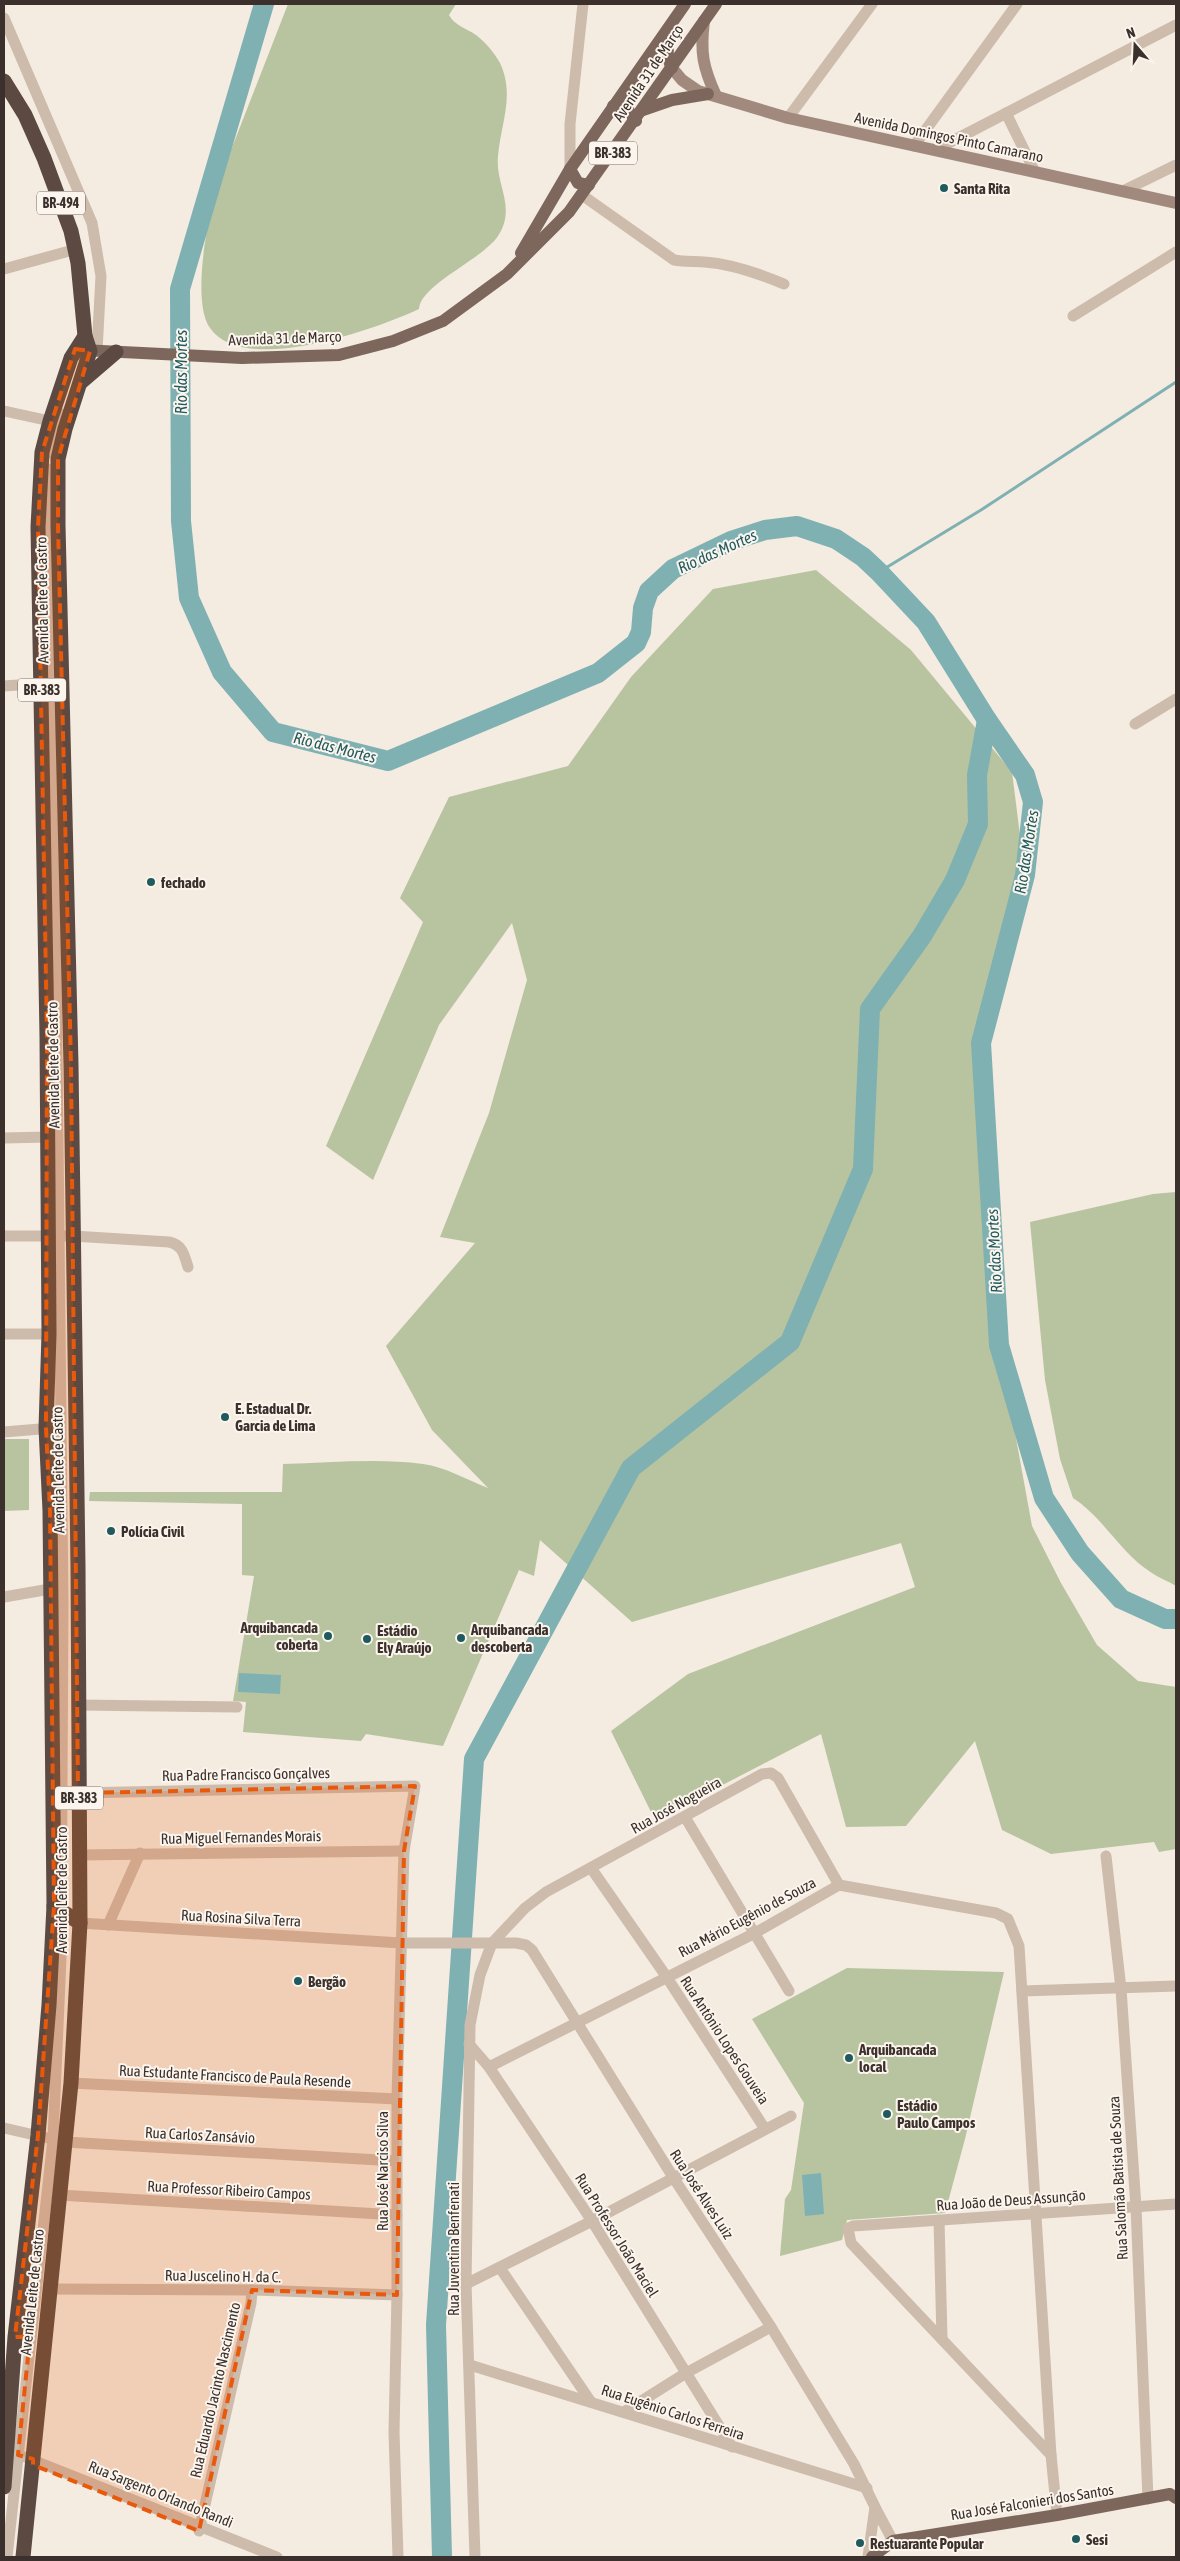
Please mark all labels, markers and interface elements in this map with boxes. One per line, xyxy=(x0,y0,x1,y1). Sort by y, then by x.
north arrow xyxy=(1110,20,1160,70)
street label: Avenida 31 de Março xyxy=(609,21,687,125)
text: N xyxy=(1124,24,1137,42)
street label: Avenida Domingos Pinto Camarano xyxy=(853,109,1045,165)
road number: BR-383 xyxy=(589,142,637,164)
place label: Santa Rita xyxy=(954,180,1010,197)
marker: Santa Rita xyxy=(938,182,950,194)
road number: BR-494 xyxy=(37,192,85,214)
street label: Avenida 31 de Março xyxy=(228,328,342,348)
water label: Rio das Mortes xyxy=(172,329,190,414)
water label: Rio das Mortes xyxy=(675,525,760,576)
street label: Avenida Leite de Castro xyxy=(32,536,52,664)
road number: BR-383 xyxy=(18,678,66,702)
water label: Rio das Mortes xyxy=(292,728,378,766)
water label: Rio das Mortes xyxy=(1011,809,1042,895)
place label: fechado xyxy=(160,874,206,891)
marker: fechado xyxy=(145,876,157,888)
street label: Avenida Leite de Castro xyxy=(43,1001,63,1129)
water label: Rio das Mortes xyxy=(983,1208,1005,1294)
place label: E. Estadual Dr. Garcia de Lima xyxy=(235,1400,315,1434)
street label: Avenida Leite de Castro xyxy=(48,1406,68,1534)
marker: E. Estadual Dr. Garcia de Lima xyxy=(219,1411,231,1423)
place label: Polícia Civil xyxy=(121,1523,186,1540)
marker: Polícia Civil xyxy=(105,1525,117,1537)
place label: Arquibancada coberta xyxy=(239,1619,318,1653)
place label: Arquibancada descoberta xyxy=(470,1621,549,1655)
place label: Estádio Ely Araújo xyxy=(377,1622,432,1656)
marker: Arquibancada coberta xyxy=(322,1630,334,1642)
marker: Arquibancada descoberta xyxy=(455,1632,467,1644)
marker: Estádio Ely Araújo xyxy=(361,1633,373,1645)
street label: Rua Padre Francisco Gonçalves xyxy=(162,1764,330,1784)
street label: Rua José Nogueira xyxy=(628,1773,724,1837)
road number: BR-383 xyxy=(55,1786,103,1810)
street label: Avenida Leite de Castro xyxy=(53,1827,70,1953)
street label: Rua Miguel Fernandes Morais xyxy=(161,1827,321,1847)
street label: Rua Mário Eugênio de Souza xyxy=(675,1874,819,1960)
street label: Rua Rosina Silva Terra xyxy=(181,1906,301,1930)
place label: Bergão xyxy=(308,1973,346,1990)
street label: Rua Antônio Lopes Gouveia xyxy=(677,1973,773,2107)
marker: Bergão xyxy=(292,1975,304,1987)
place label: Arquibancada local xyxy=(858,2041,937,2075)
marker: Arquibancada local xyxy=(843,2052,855,2064)
street label: Rua Estudante Francisco de Paula Resende xyxy=(119,2061,352,2091)
street label: Rua Salomão Batista de Souza xyxy=(1105,2096,1131,2260)
place label: Estádio Paulo Campos xyxy=(897,2097,976,2131)
marker: Estádio Paulo Campos xyxy=(881,2108,893,2120)
street label: Rua José Narciso Silva xyxy=(374,2111,391,2231)
street label: Rua Carlos Zansávio xyxy=(145,2124,255,2146)
street label: Rua José Alves Luiz xyxy=(667,2146,738,2242)
street label: Rua Professor João Maciel xyxy=(572,2170,662,2300)
street label: Rua Professor Ribeiro Campos xyxy=(147,2177,311,2203)
street label: Rua Juventina Benfenati xyxy=(445,2182,462,2316)
street label: Rua João de Deus Assunção xyxy=(936,2186,1086,2214)
street label: Avenida Leite de Castro xyxy=(17,2228,47,2356)
street label: Rua Juscelino H. da C. xyxy=(165,2266,282,2286)
street label: Rua Eduardo Jacinto Nascimento xyxy=(187,2301,243,2479)
street label: Rua Eugênio Carlos Ferreira xyxy=(599,2381,747,2443)
street label: Rua Sargento Orlando Randi xyxy=(86,2457,236,2531)
street label: Rua José Falconieri dos Santos xyxy=(949,2481,1115,2523)
place label: Sesi xyxy=(1086,2531,1108,2548)
marker: Sesi xyxy=(1070,2533,1082,2545)
place label: Restuarante Popular xyxy=(870,2535,984,2552)
marker: Restuarante Popular xyxy=(854,2537,866,2549)

